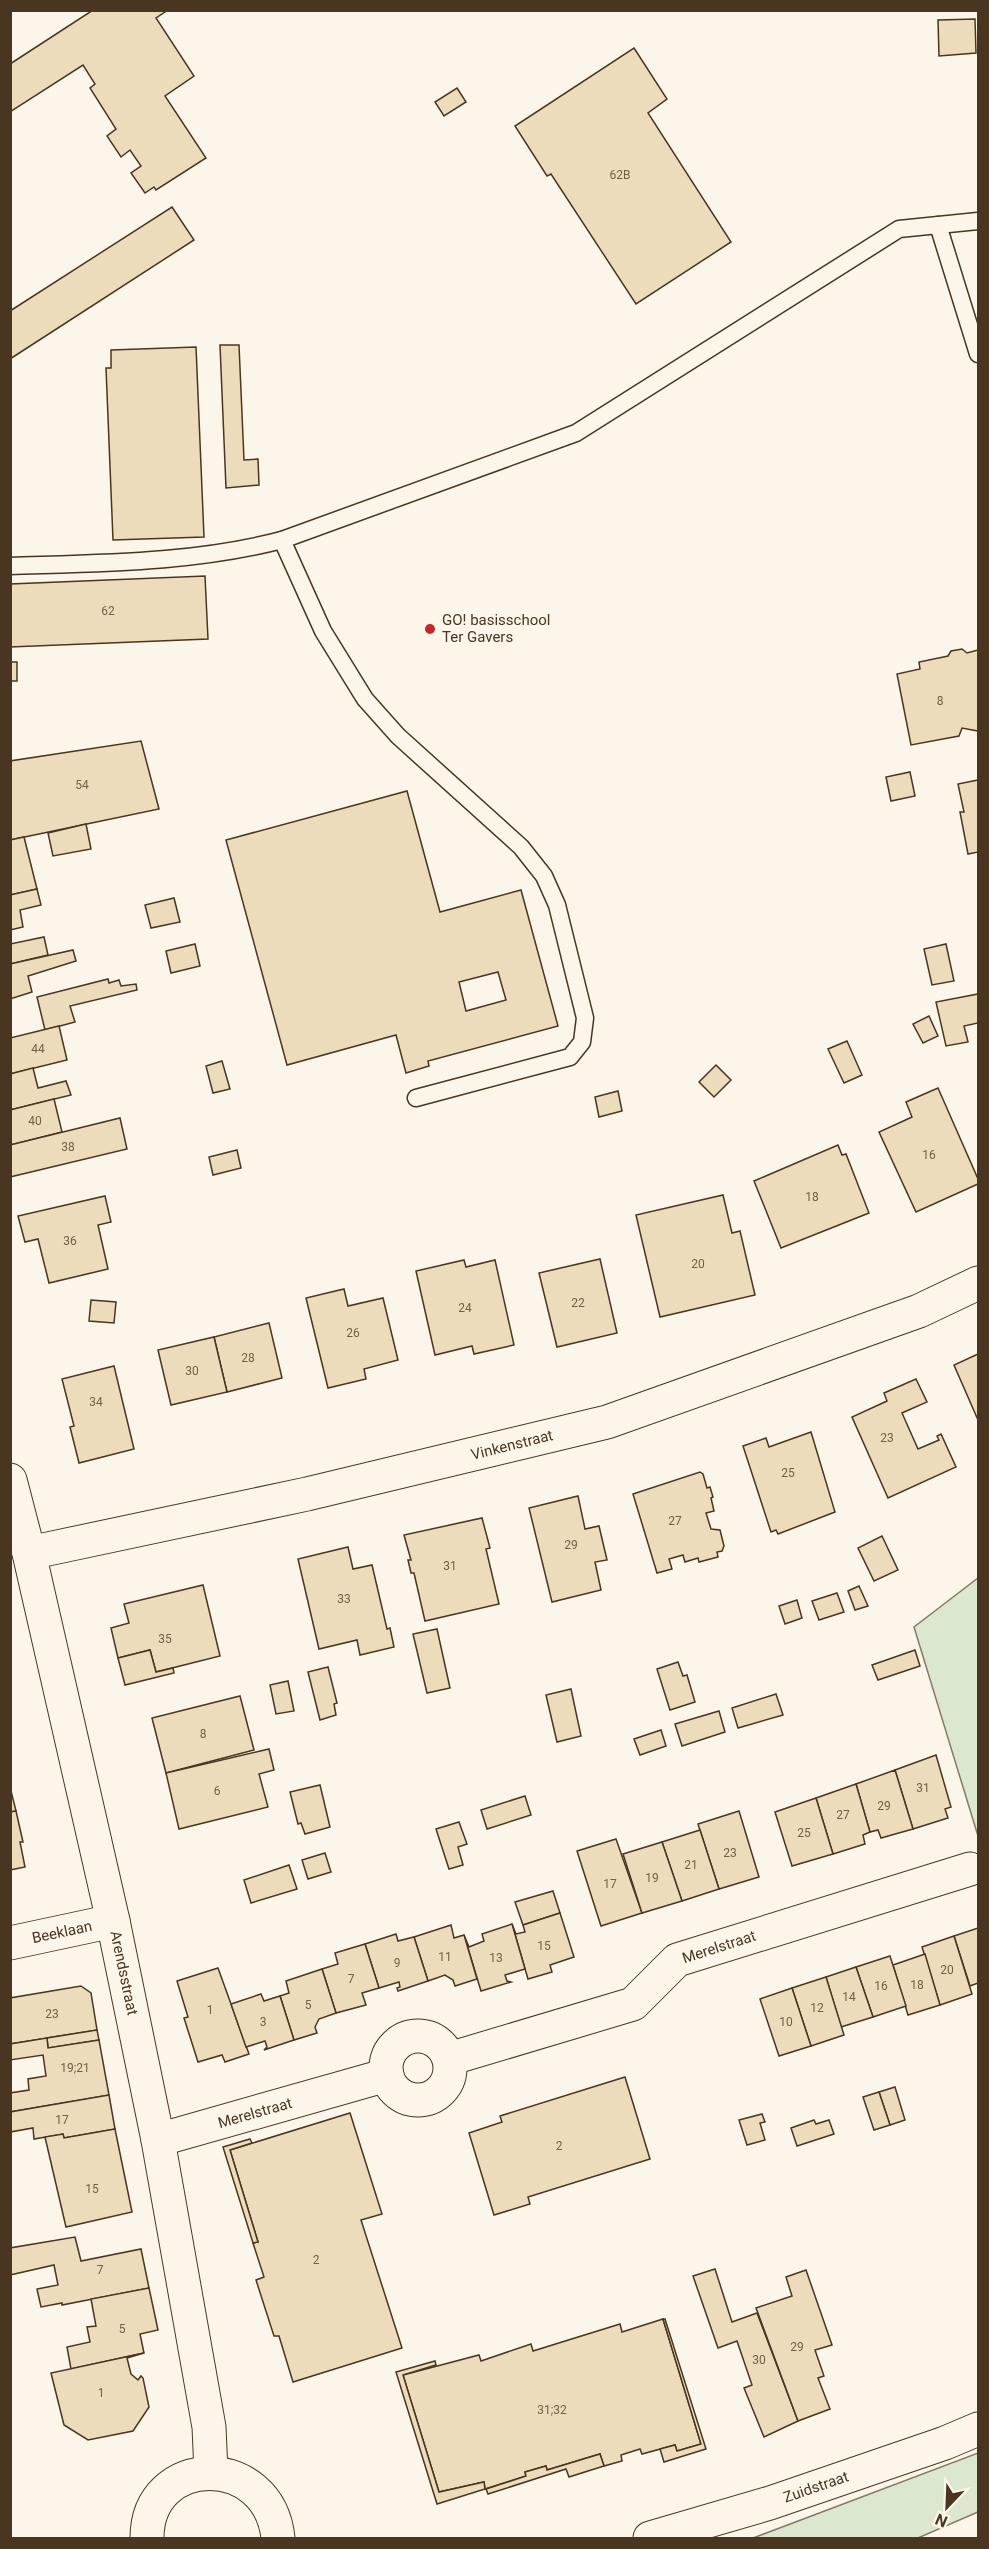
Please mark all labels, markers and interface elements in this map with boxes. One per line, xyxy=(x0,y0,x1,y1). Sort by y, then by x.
house number: 62B xyxy=(610,168,630,182)
house number: 62 xyxy=(101,604,115,618)
place label: GO! basisschool Ter Gavers xyxy=(442,611,550,646)
marker: GO! basisschool Ter Gavers xyxy=(423,622,437,636)
house number: 8 xyxy=(937,694,944,708)
house number: 54 xyxy=(75,778,89,792)
house number: 44 xyxy=(31,1042,45,1056)
house number: 40 xyxy=(28,1114,42,1128)
house number: 38 xyxy=(61,1140,75,1154)
house number: 16 xyxy=(922,1148,936,1162)
house number: 18 xyxy=(805,1190,819,1204)
house number: 36 xyxy=(63,1234,77,1248)
house number: 20 xyxy=(691,1257,705,1271)
house number: 22 xyxy=(571,1296,585,1310)
house number: 24 xyxy=(458,1301,472,1315)
house number: 26 xyxy=(346,1326,360,1340)
house number: 28 xyxy=(241,1351,255,1365)
house number: 30 xyxy=(185,1364,199,1378)
house number: 34 xyxy=(89,1395,103,1409)
street label: Vinkenstraat xyxy=(469,1426,555,1464)
house number: 23 xyxy=(880,1431,894,1445)
house number: 25 xyxy=(781,1466,795,1480)
house number: 27 xyxy=(668,1514,682,1528)
house number: 29 xyxy=(564,1538,578,1552)
house number: 31 xyxy=(443,1559,457,1573)
house number: 33 xyxy=(337,1592,351,1606)
house number: 35 xyxy=(158,1632,172,1646)
house number: 8 xyxy=(200,1727,207,1741)
house number: 31 xyxy=(916,1781,930,1795)
house number: 6 xyxy=(214,1784,221,1798)
house number: 29 xyxy=(877,1799,891,1813)
house number: 27 xyxy=(836,1808,850,1822)
house number: 25 xyxy=(797,1826,811,1840)
house number: 23 xyxy=(723,1846,737,1860)
house number: 21 xyxy=(684,1858,698,1872)
house number: 19 xyxy=(645,1871,659,1885)
house number: 17 xyxy=(603,1877,617,1891)
street label: Beeklaan xyxy=(30,1917,94,1947)
street label: Merelstraat xyxy=(680,1927,758,1967)
street label: Arendsstraat xyxy=(106,1929,142,2017)
house number: 15 xyxy=(537,1939,551,1953)
house number: 11 xyxy=(438,1950,452,1964)
house number: 13 xyxy=(489,1951,503,1965)
house number: 9 xyxy=(394,1956,400,1970)
house number: 20 xyxy=(940,1963,954,1977)
house number: 7 xyxy=(348,1972,355,1986)
house number: 18 xyxy=(910,1978,924,1992)
house number: 16 xyxy=(874,1979,888,1993)
house number: 14 xyxy=(842,1990,856,2004)
house number: 5 xyxy=(305,1998,312,2012)
house number: 12 xyxy=(810,2001,824,2015)
house number: 1 xyxy=(207,2003,213,2017)
house number: 23 xyxy=(45,2007,59,2021)
house number: 3 xyxy=(260,2015,266,2029)
house number: 10 xyxy=(779,2015,793,2029)
house number: 19;21 xyxy=(60,2061,90,2075)
street label: Merelstraat xyxy=(216,2094,294,2132)
house number: 17 xyxy=(55,2113,69,2127)
house number: 2 xyxy=(556,2139,563,2153)
house number: 15 xyxy=(85,2182,99,2196)
house number: 2 xyxy=(313,2253,320,2267)
house number: 7 xyxy=(97,2263,104,2277)
house number: 5 xyxy=(119,2322,126,2336)
house number: 29 xyxy=(790,2340,804,2354)
house number: 30 xyxy=(752,2353,766,2367)
house number: 1 xyxy=(98,2386,104,2400)
house number: 31;32 xyxy=(537,2403,567,2417)
street label: Zuidstraat xyxy=(781,2467,851,2507)
north arrow xyxy=(917,2477,977,2537)
text: N xyxy=(932,2509,950,2531)

